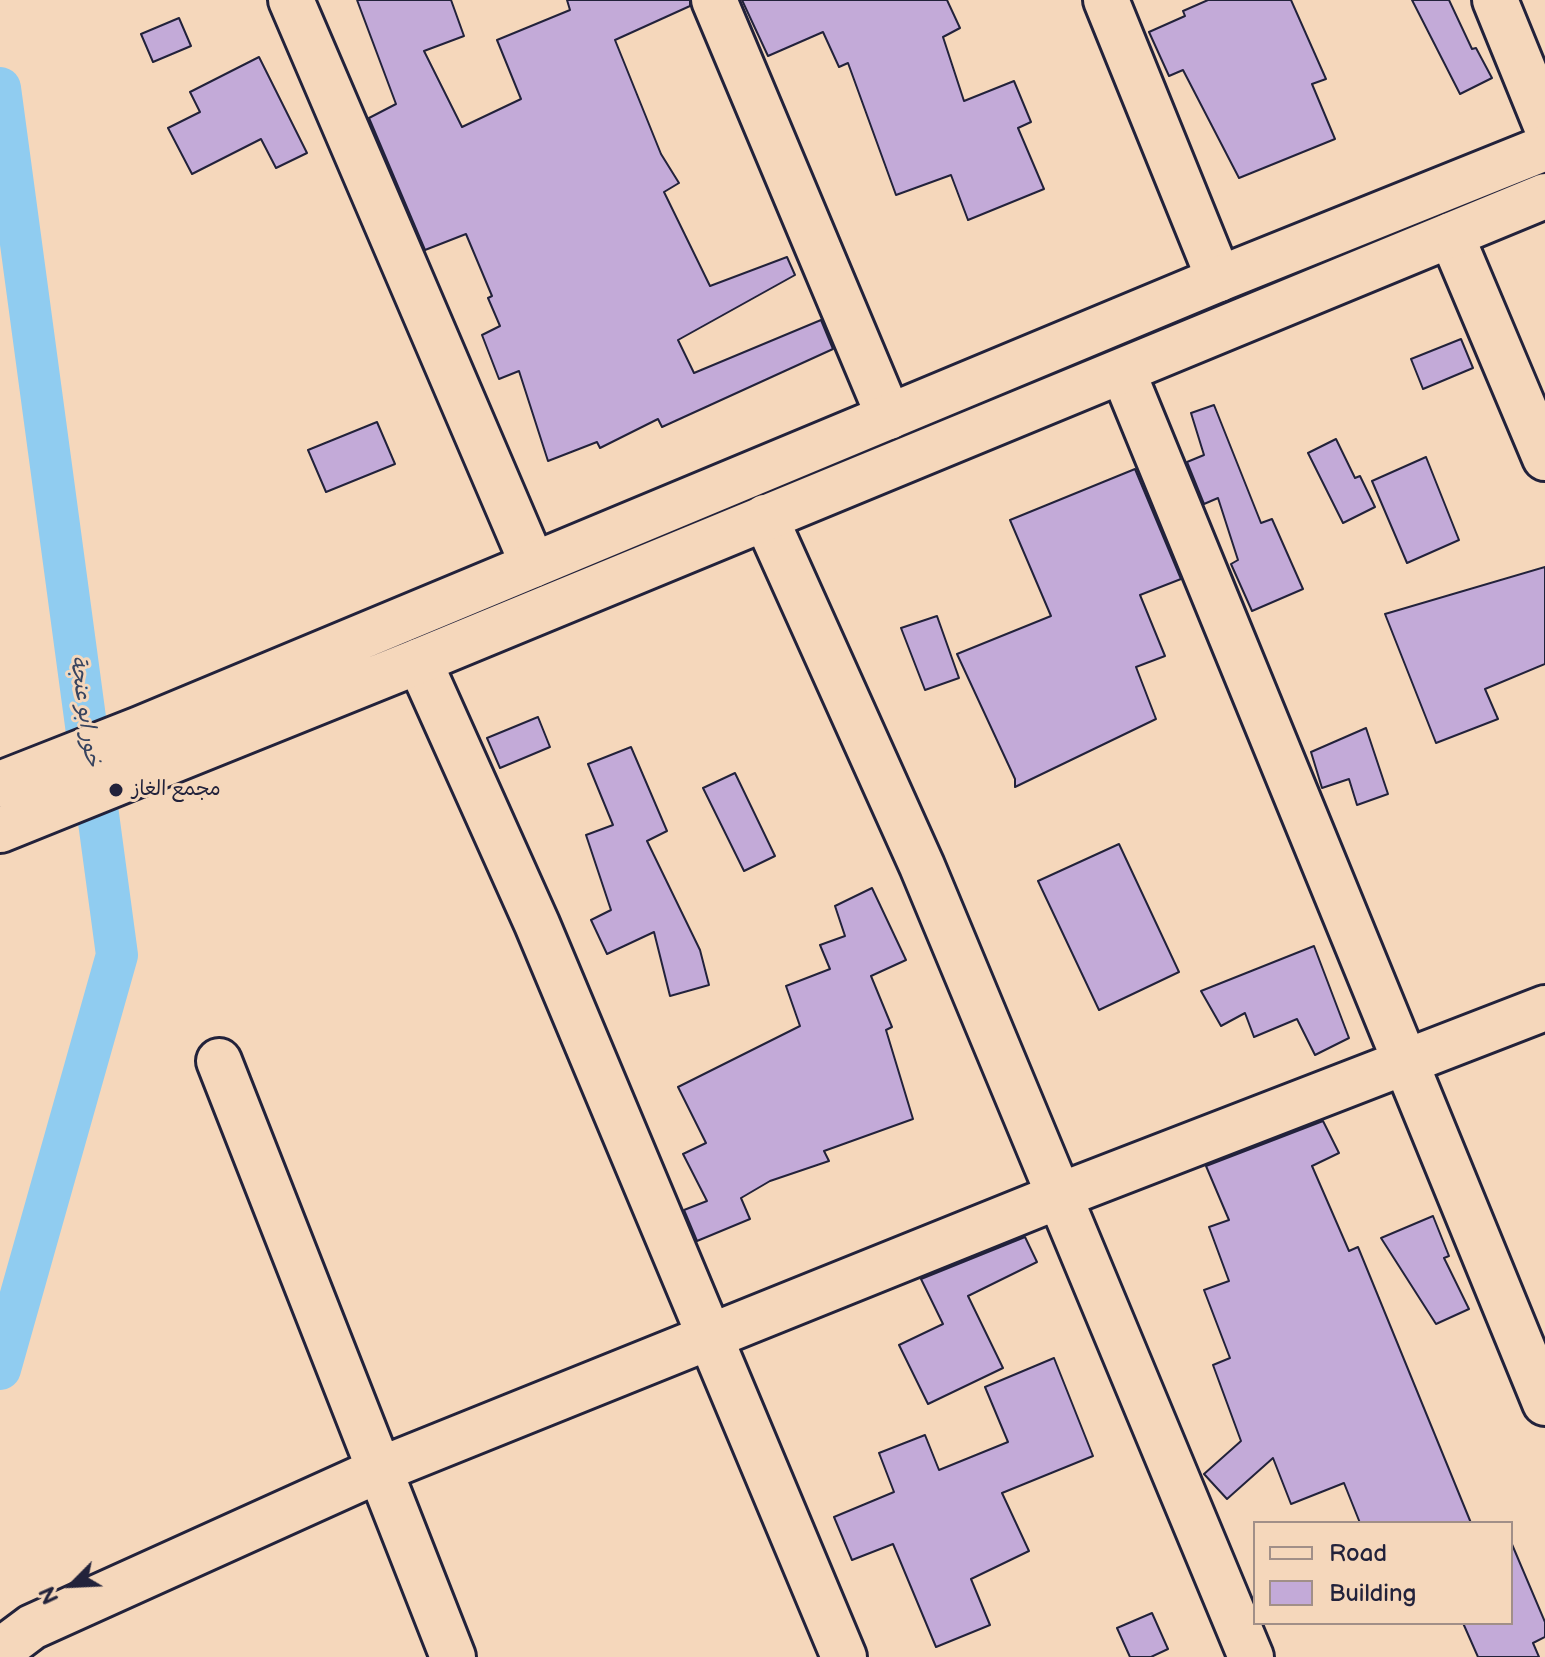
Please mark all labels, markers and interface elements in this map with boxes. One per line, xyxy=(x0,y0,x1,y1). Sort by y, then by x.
water label: خور ابو عنجة xyxy=(63,654,105,768)
place label: مجمع الغاز xyxy=(132,778,221,802)
marker: مجمع الغاز xyxy=(107,781,125,799)
legend xyxy=(1253,1521,1513,1625)
text: Road xyxy=(1329,1539,1387,1568)
north arrow xyxy=(32,1545,112,1625)
text: Building xyxy=(1329,1579,1416,1608)
text: N xyxy=(34,1582,65,1608)

